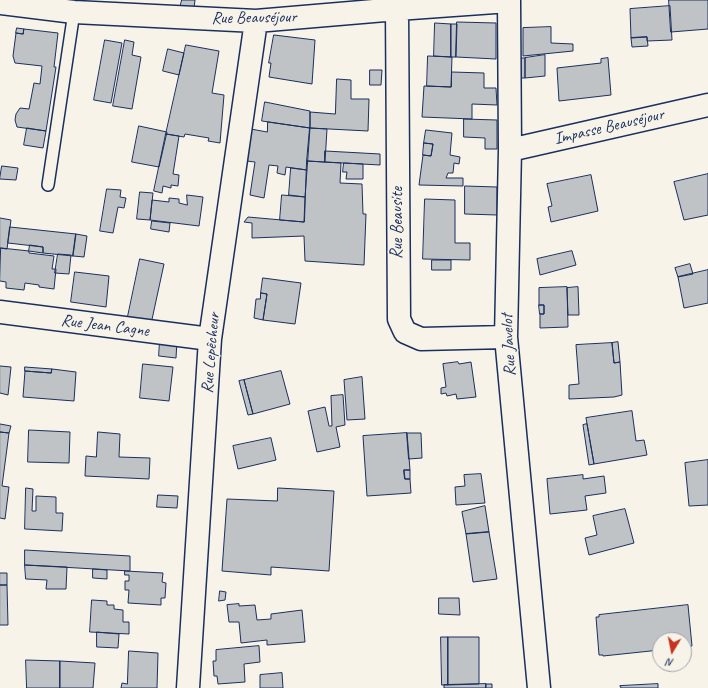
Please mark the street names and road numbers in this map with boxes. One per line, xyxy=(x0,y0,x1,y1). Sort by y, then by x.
street label: Rue Beauséjour xyxy=(211,7,297,29)
street label: Impasse Beauséjour xyxy=(552,104,666,150)
street label: Rue Beausite xyxy=(388,187,408,259)
street label: Rue Jean Cagne xyxy=(60,310,150,342)
street label: Rue Lepêcheur xyxy=(197,312,225,394)
street label: Rue Javelot xyxy=(497,313,521,377)

